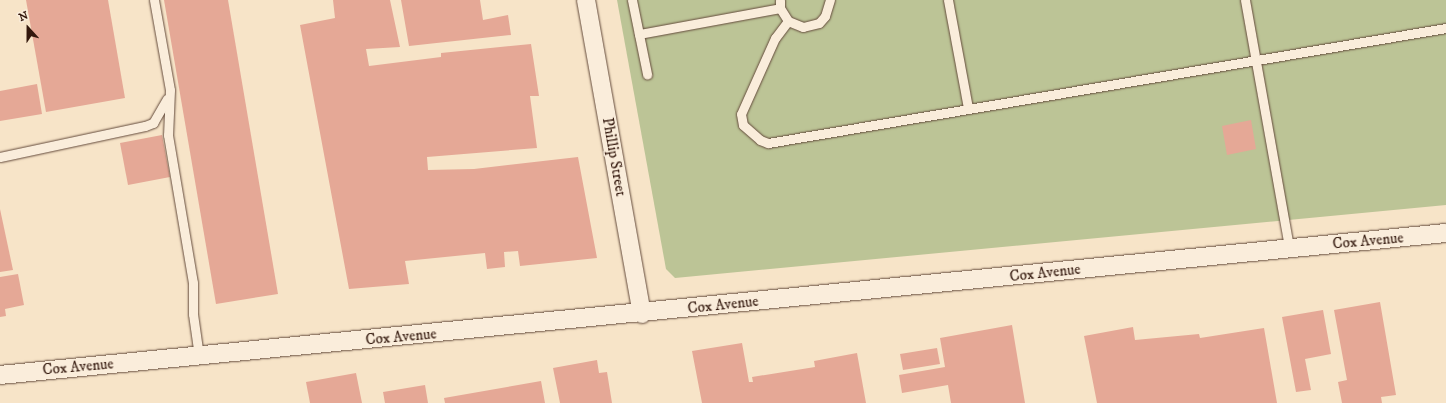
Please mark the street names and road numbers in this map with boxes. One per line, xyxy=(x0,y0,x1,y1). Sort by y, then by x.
street label: Phillip Street xyxy=(598,116,630,198)
street label: Cox Avenue xyxy=(1332,229,1404,253)
street label: Cox Avenue xyxy=(1009,260,1081,286)
street label: Cox Avenue xyxy=(687,292,759,318)
street label: Cox Avenue xyxy=(365,325,437,349)
street label: Cox Avenue xyxy=(42,355,114,379)

